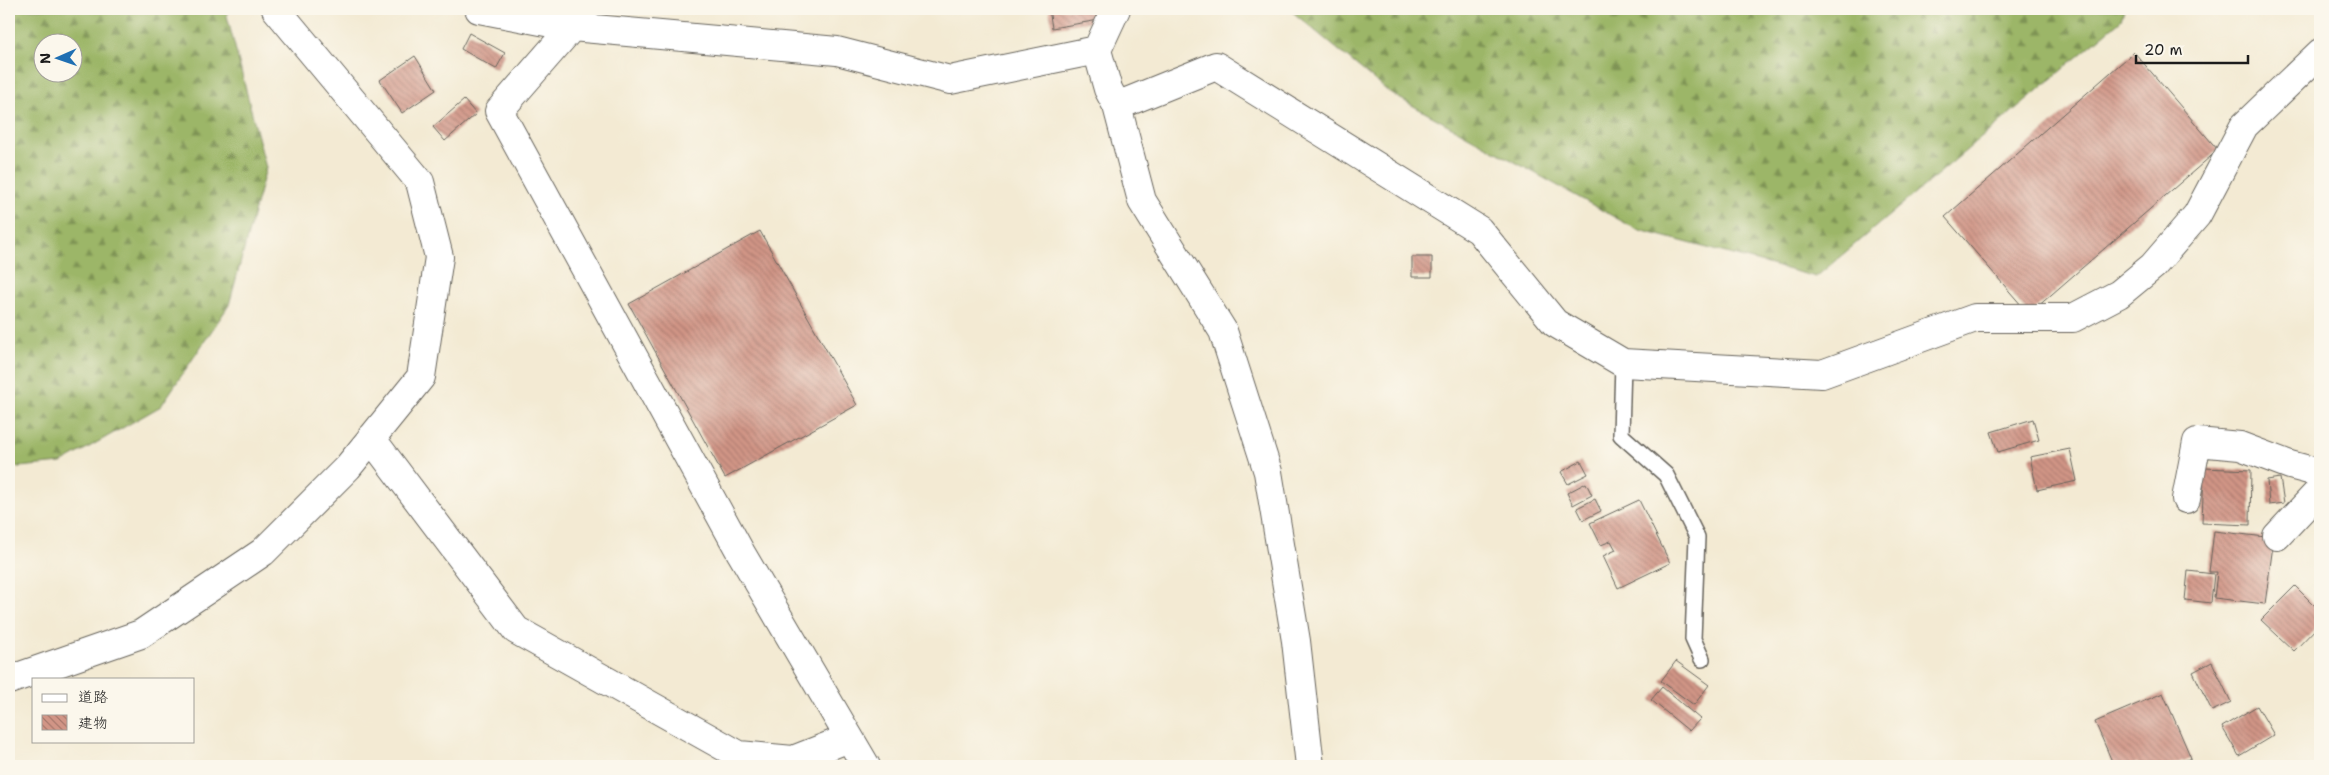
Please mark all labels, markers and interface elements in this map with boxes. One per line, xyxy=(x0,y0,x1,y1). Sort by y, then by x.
north arrow xyxy=(32,32,82,82)
scale bar xyxy=(2136,32,2249,64)
text: 20 m xyxy=(2144,40,2183,60)
text: N xyxy=(36,53,54,64)
legend xyxy=(32,678,195,742)
text: 道路 xyxy=(78,687,108,707)
text: 建物 xyxy=(78,713,108,733)

